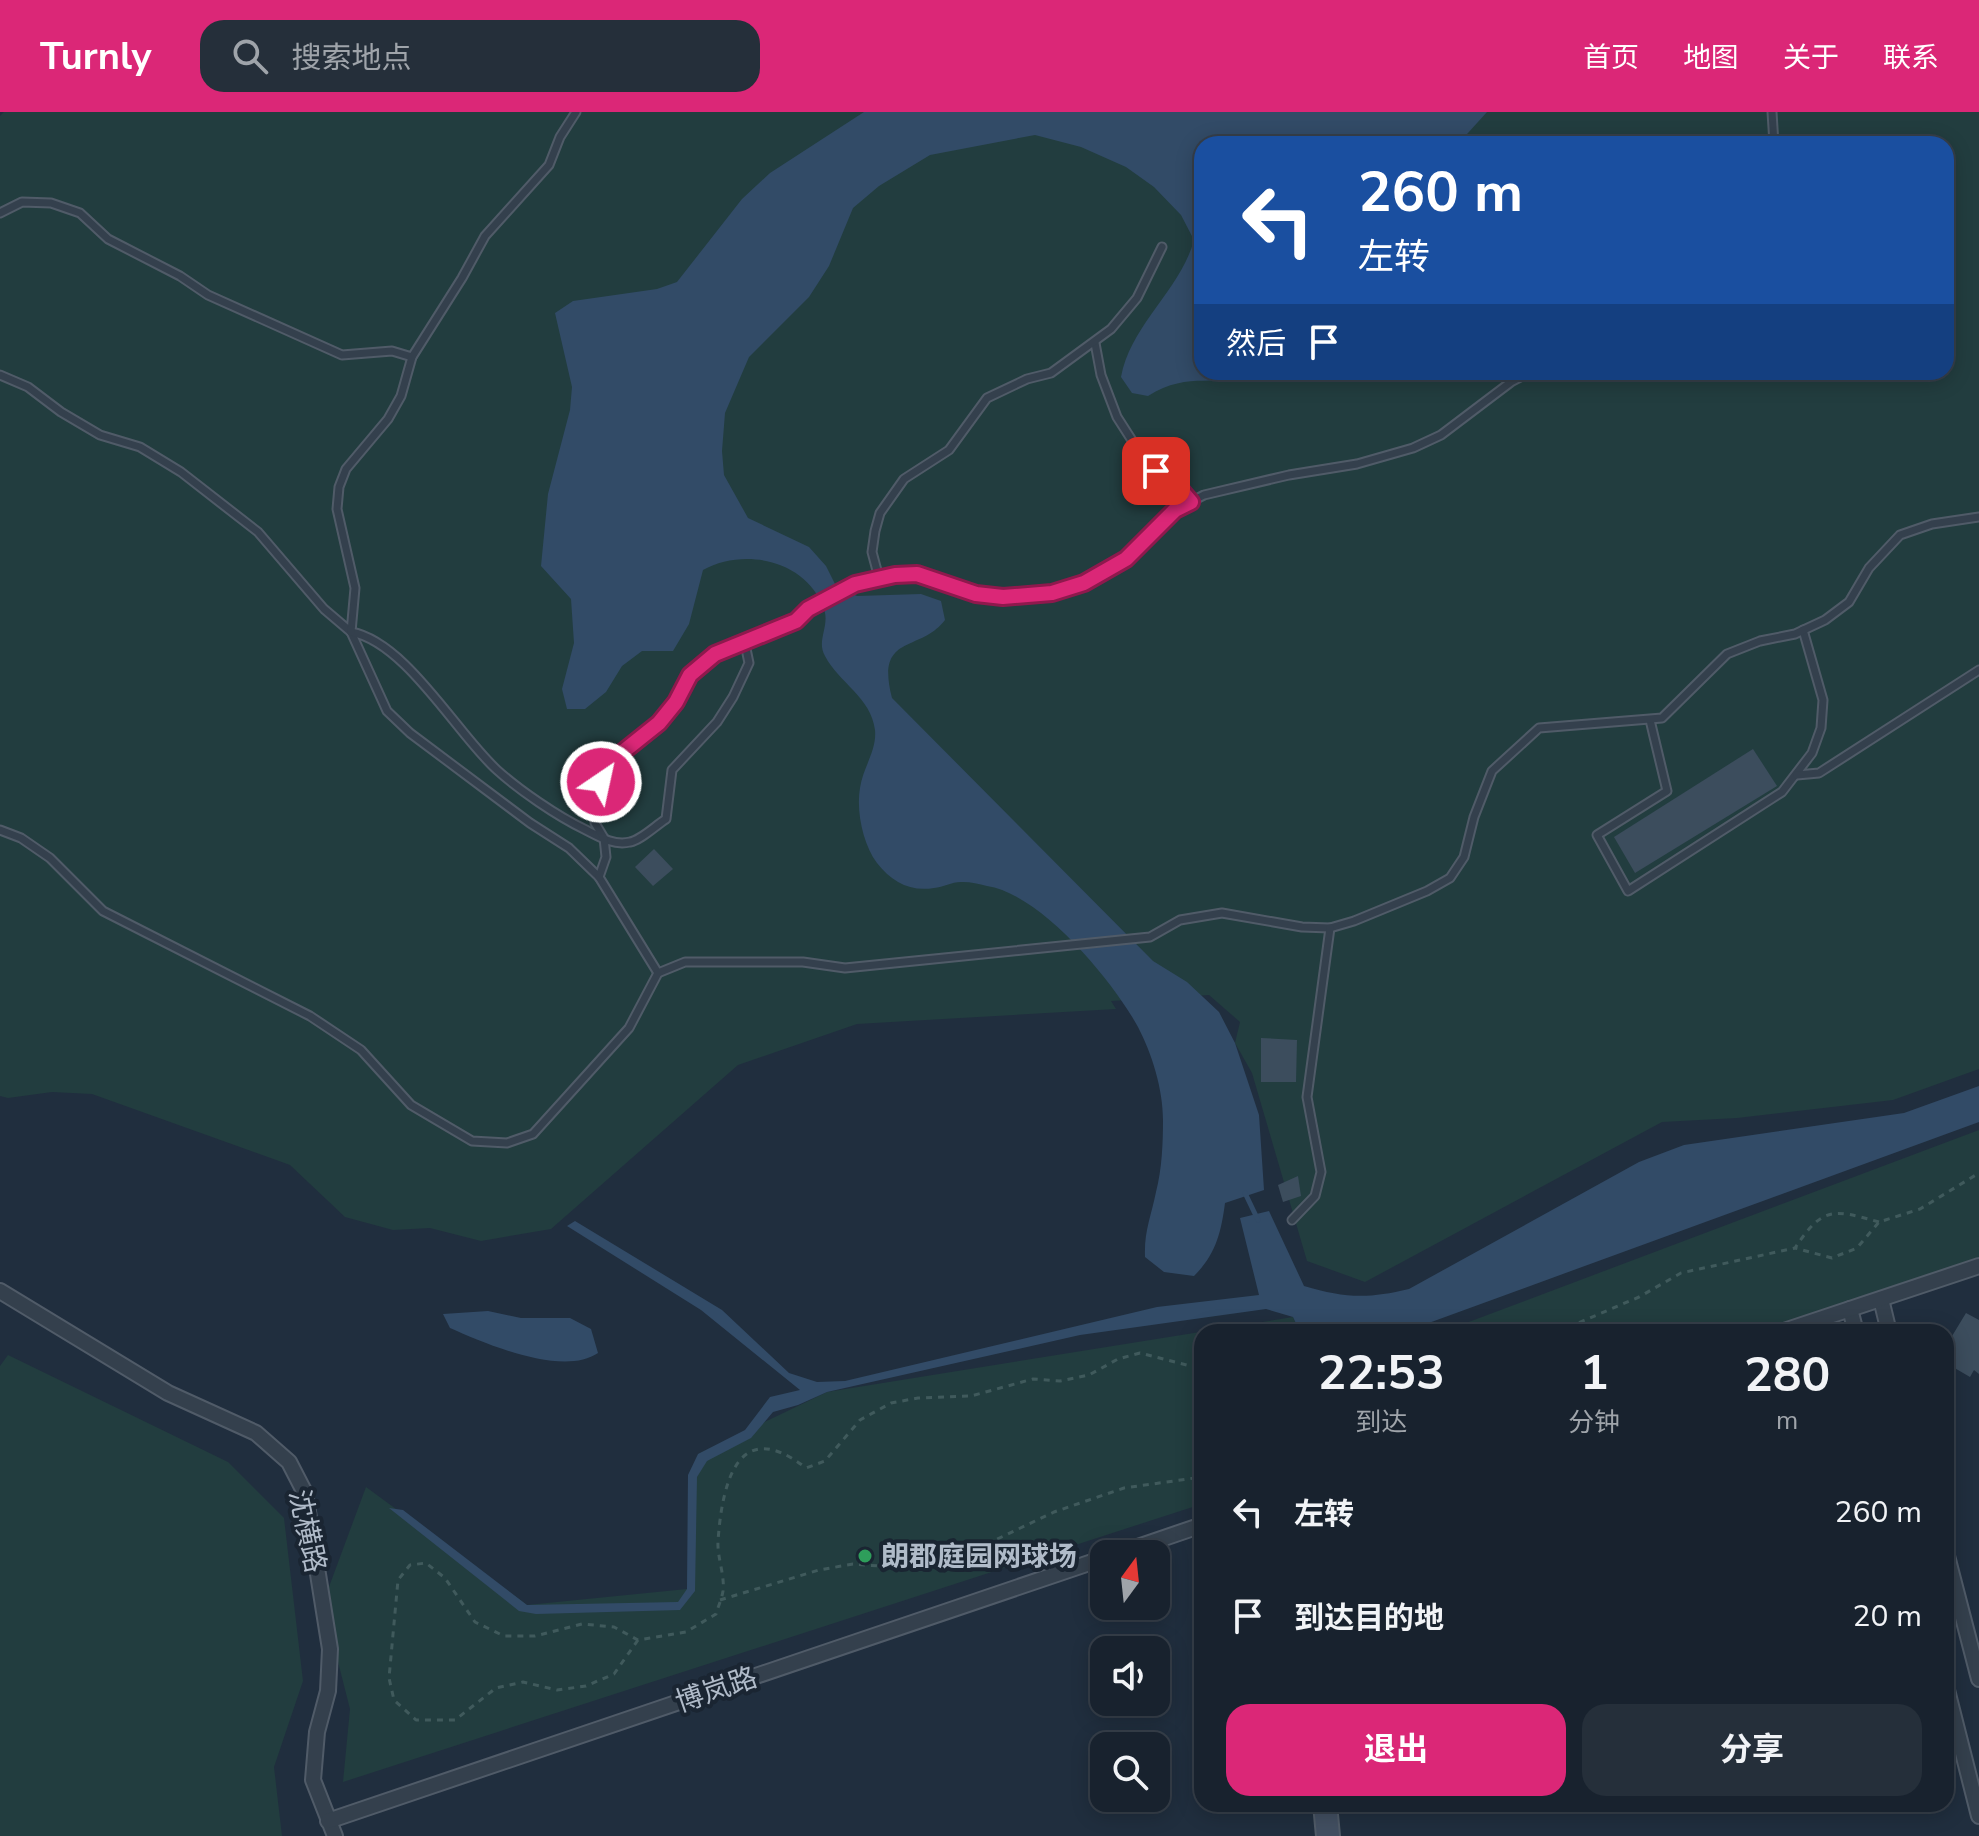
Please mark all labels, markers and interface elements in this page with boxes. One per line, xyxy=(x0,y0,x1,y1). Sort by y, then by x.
search box xyxy=(200,20,760,92)
text: Turnly xyxy=(40,31,152,82)
icon: search xyxy=(228,34,272,78)
text: 搜索地点 xyxy=(292,38,412,79)
text: 首页 xyxy=(1583,39,1639,77)
text: 地图 xyxy=(1683,39,1739,77)
text: 关于 xyxy=(1783,39,1839,77)
text: 联系 xyxy=(1883,39,1939,77)
text: 260 m xyxy=(1358,154,1523,231)
icon: left xyxy=(1226,168,1330,272)
text: 左转 xyxy=(1358,233,1430,282)
icon: arrive xyxy=(1302,320,1346,364)
text: 然后 xyxy=(1226,324,1286,365)
pin xyxy=(1122,437,1190,505)
icon: arrive xyxy=(1134,449,1178,493)
position arrow xyxy=(559,740,643,824)
text: 22:53 xyxy=(1318,1340,1445,1406)
text: 1 xyxy=(1580,1340,1609,1406)
text: 280 xyxy=(1744,1342,1830,1408)
text: m xyxy=(1776,1403,1798,1438)
text: 到达 xyxy=(1355,1405,1407,1440)
text: 分钟 xyxy=(1568,1405,1620,1440)
street label: 沈横路 xyxy=(280,1486,334,1576)
icon: left xyxy=(1226,1490,1270,1534)
text: 260 m xyxy=(1835,1492,1922,1533)
text: 左转 xyxy=(1294,1494,1354,1535)
place label: 朗郡庭园网球场 xyxy=(881,1538,1077,1576)
north arrow xyxy=(1090,1540,1170,1620)
map controls xyxy=(1090,1540,1170,1812)
marker: 朗郡庭园网球场 xyxy=(856,1547,874,1565)
icon: arrive xyxy=(1226,1594,1270,1638)
text: 20 m xyxy=(1853,1596,1922,1637)
text: 到达目的地 xyxy=(1294,1598,1444,1639)
button: sound xyxy=(1090,1636,1170,1716)
street label: 博岚路 xyxy=(670,1658,762,1722)
button: 退出 xyxy=(1226,1704,1566,1796)
button: 分享 xyxy=(1582,1704,1922,1796)
button: search xyxy=(1090,1732,1170,1812)

